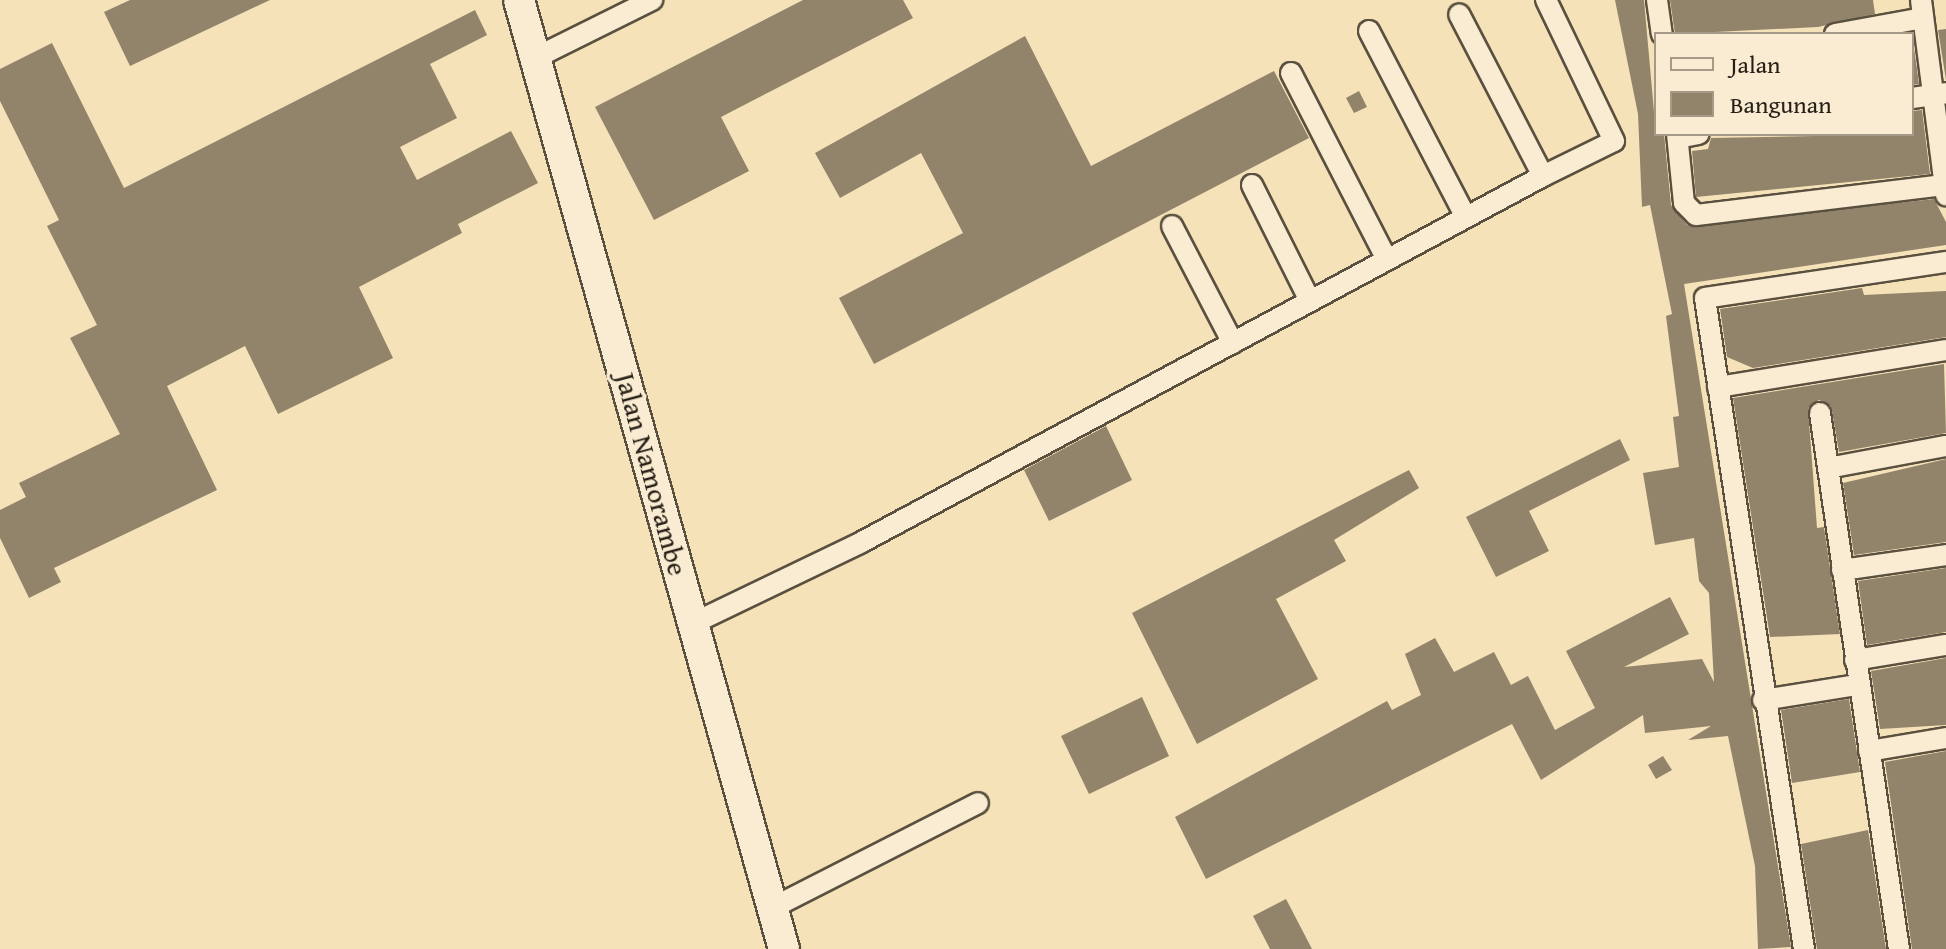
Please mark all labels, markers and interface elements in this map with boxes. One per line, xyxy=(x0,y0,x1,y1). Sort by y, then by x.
legend xyxy=(1654,32,1914,136)
text: Jalan xyxy=(1730,47,1780,82)
text: Bangunan xyxy=(1730,87,1832,122)
street label: Jalan Namorambe xyxy=(609,369,695,579)

